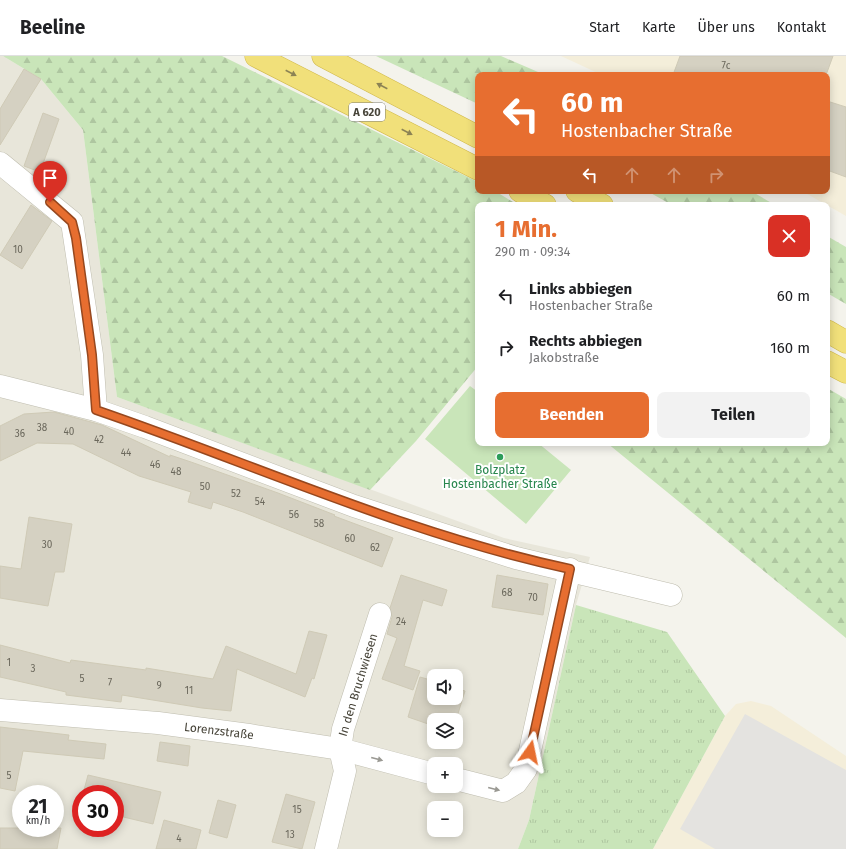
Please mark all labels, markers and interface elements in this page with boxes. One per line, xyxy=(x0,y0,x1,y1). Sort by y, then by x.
text: Beeline xyxy=(20,16,85,39)
text: Start xyxy=(589,19,620,36)
text: Karte xyxy=(642,19,676,36)
text: Über uns xyxy=(698,19,755,36)
text: Kontakt xyxy=(777,19,826,36)
house number: 7c xyxy=(722,60,731,72)
one-way arrow xyxy=(285,70,297,77)
one-way arrow xyxy=(376,83,387,89)
text: 60 m xyxy=(561,86,623,119)
icon: left xyxy=(495,88,547,140)
road number: A 620 xyxy=(349,103,385,121)
text: Hostenbacher Straße xyxy=(561,120,733,142)
one-way arrow xyxy=(401,129,413,135)
pin xyxy=(33,161,67,202)
icon: left xyxy=(579,164,601,186)
icon: ahead xyxy=(621,164,643,186)
icon: ahead xyxy=(663,164,685,186)
icon: right xyxy=(705,164,727,186)
icon: arrive xyxy=(39,167,61,189)
text: 1 Min. xyxy=(495,215,557,243)
button: close xyxy=(768,215,810,257)
house number: 10 xyxy=(13,244,23,256)
text: 290 m · 09:34 xyxy=(495,244,571,259)
text: Links abbiegen xyxy=(529,280,632,298)
icon: left xyxy=(495,285,517,307)
text: 60 m xyxy=(777,287,810,305)
text: Hostenbacher Straße xyxy=(529,298,653,313)
text: Rechts abbiegen xyxy=(529,332,642,350)
icon: right xyxy=(495,337,517,359)
text: 160 m xyxy=(770,339,810,357)
text: Jakobstraße xyxy=(529,350,599,365)
button: Beenden xyxy=(495,392,649,438)
button: Teilen xyxy=(657,392,810,438)
house number: 38 xyxy=(37,422,48,434)
house number: 40 xyxy=(64,426,75,438)
house number: 36 xyxy=(15,428,25,440)
house number: 42 xyxy=(94,434,104,446)
house number: 44 xyxy=(121,447,132,459)
marker: Bolzplatz Hostenbacher Straße xyxy=(495,452,505,462)
house number: 46 xyxy=(150,459,160,471)
place label: Bolzplatz Hostenbacher Straße xyxy=(443,463,557,491)
house number: 48 xyxy=(171,466,182,478)
house number: 50 xyxy=(200,481,211,493)
house number: 52 xyxy=(231,488,241,500)
house number: 54 xyxy=(255,496,266,508)
house number: 56 xyxy=(289,509,299,521)
house number: 58 xyxy=(314,518,325,530)
house number: 60 xyxy=(345,533,356,545)
house number: 30 xyxy=(42,539,53,551)
house number: 62 xyxy=(370,542,380,554)
house number: 68 xyxy=(502,587,513,599)
house number: 70 xyxy=(528,592,538,604)
house number: 24 xyxy=(396,616,407,628)
street label: In den Bruchwiesen xyxy=(336,632,380,738)
house number: 1 xyxy=(7,657,11,669)
house number: 3 xyxy=(31,663,36,675)
map controls xyxy=(427,669,463,837)
button: sound xyxy=(427,669,463,705)
house number: 5 xyxy=(79,673,85,685)
house number: 7 xyxy=(108,677,113,689)
house number: 9 xyxy=(156,680,162,692)
house number: 11 xyxy=(185,685,193,697)
button: layers xyxy=(427,713,463,749)
street label: Lorenzstraße xyxy=(183,720,255,742)
position arrow xyxy=(509,731,551,773)
one-way arrow xyxy=(371,756,384,762)
button: + xyxy=(427,757,463,793)
house number: 5 xyxy=(6,770,12,782)
speed limit sign: 30 xyxy=(72,785,124,837)
one-way arrow xyxy=(488,786,500,792)
text: 21 xyxy=(28,794,48,818)
button: − xyxy=(427,801,463,837)
house number: 15 xyxy=(292,804,302,816)
text: km/h xyxy=(26,815,50,827)
house number: 13 xyxy=(285,829,295,841)
house number: 4 xyxy=(176,833,182,845)

